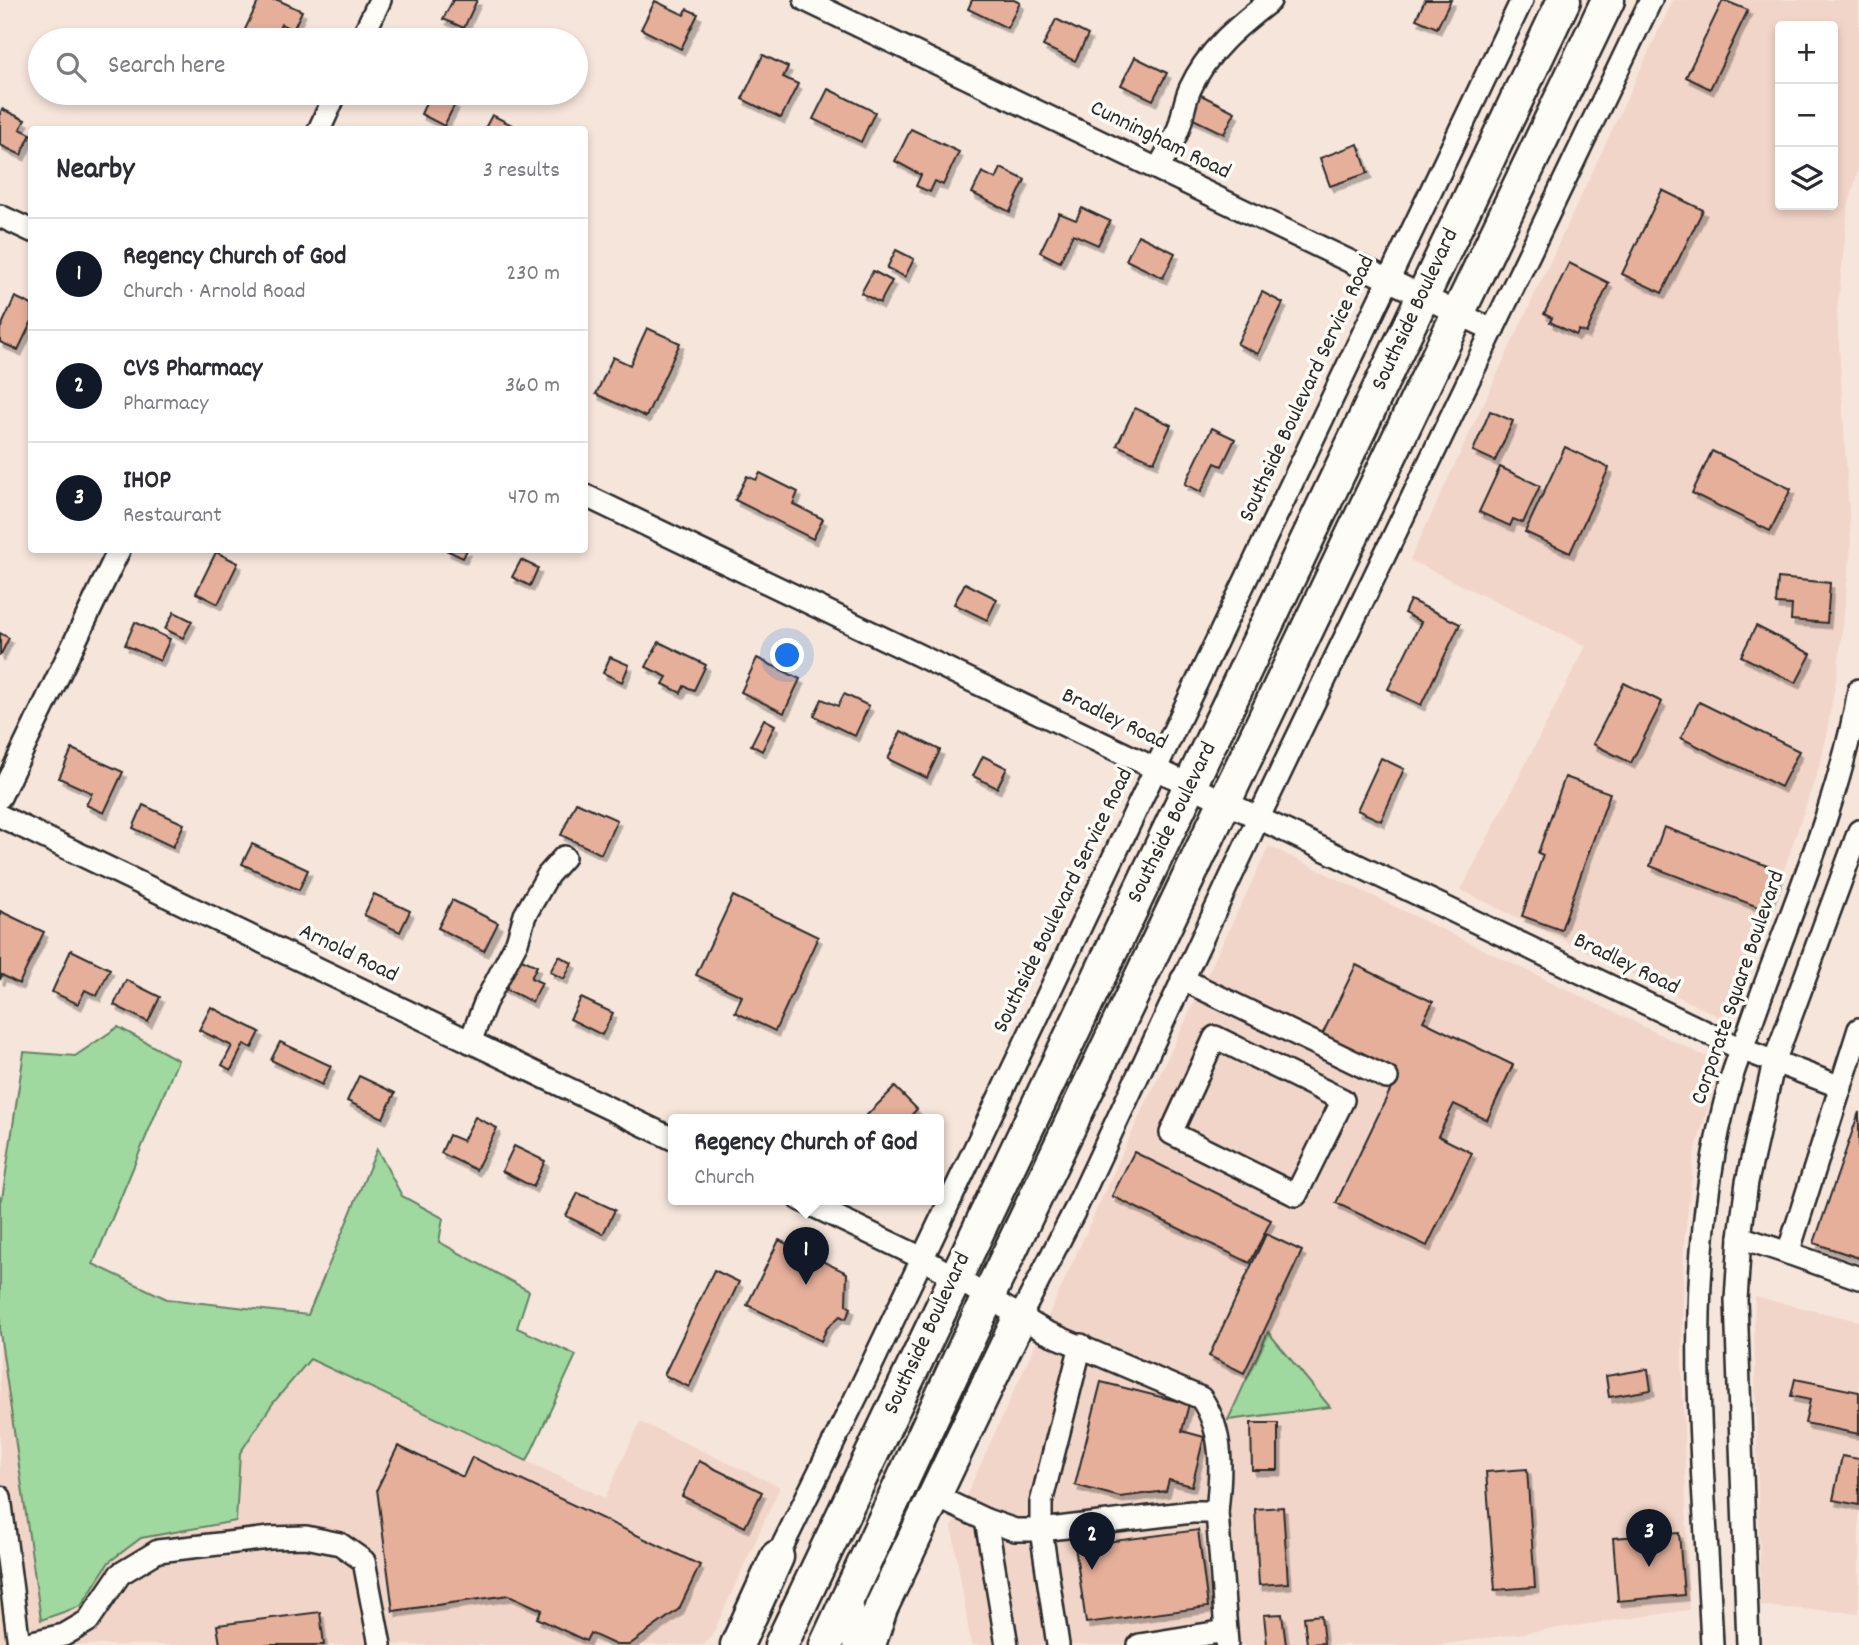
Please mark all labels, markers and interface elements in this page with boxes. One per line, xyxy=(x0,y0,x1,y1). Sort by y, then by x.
map controls xyxy=(1775,21,1838,210)
button: + xyxy=(1775,21,1838,84)
search box xyxy=(28,28,588,105)
icon: search xyxy=(52,48,90,86)
text: Search here xyxy=(108,48,226,85)
button: − xyxy=(1775,84,1838,147)
street label: Cunningham Road xyxy=(1084,93,1236,189)
button: layers xyxy=(1775,147,1838,210)
text: Nearby xyxy=(56,150,134,193)
text: 3 results xyxy=(483,155,560,188)
street label: Southside Boulevard xyxy=(1364,223,1468,397)
text: Regency Church of God xyxy=(123,239,346,276)
street label: Southside Boulevard Service Road xyxy=(1232,250,1384,528)
text: 1 xyxy=(76,258,82,291)
text: 230 m xyxy=(506,258,560,291)
text: Church · Arnold Road xyxy=(123,276,305,309)
text: CVS Pharmacy xyxy=(123,351,262,388)
text: 2 xyxy=(74,370,84,403)
text: 360 m xyxy=(505,370,560,403)
text: Pharmacy xyxy=(123,388,208,421)
text: IHOP xyxy=(123,463,171,500)
text: 3 xyxy=(74,482,84,515)
text: 470 m xyxy=(508,482,560,515)
text: Restaurant xyxy=(123,500,222,533)
your location xyxy=(770,638,804,672)
street label: Bradley Road xyxy=(1055,680,1173,760)
street label: Southside Boulevard xyxy=(1120,737,1226,909)
street label: Southside Boulevard Service Road xyxy=(985,763,1143,1039)
street label: Corporate Square Boulevard xyxy=(1683,867,1795,1109)
street label: Arnold Road xyxy=(293,916,403,992)
street label: Bradley Road xyxy=(1567,925,1685,1005)
popup xyxy=(668,1114,944,1205)
text: Regency Church of God xyxy=(694,1125,918,1162)
text: Church xyxy=(694,1162,754,1195)
pin: 1 xyxy=(783,1227,829,1285)
street label: Southside Boulevard xyxy=(876,1247,980,1421)
pin: 3 xyxy=(1626,1509,1672,1567)
pin: 2 xyxy=(1069,1512,1115,1570)

